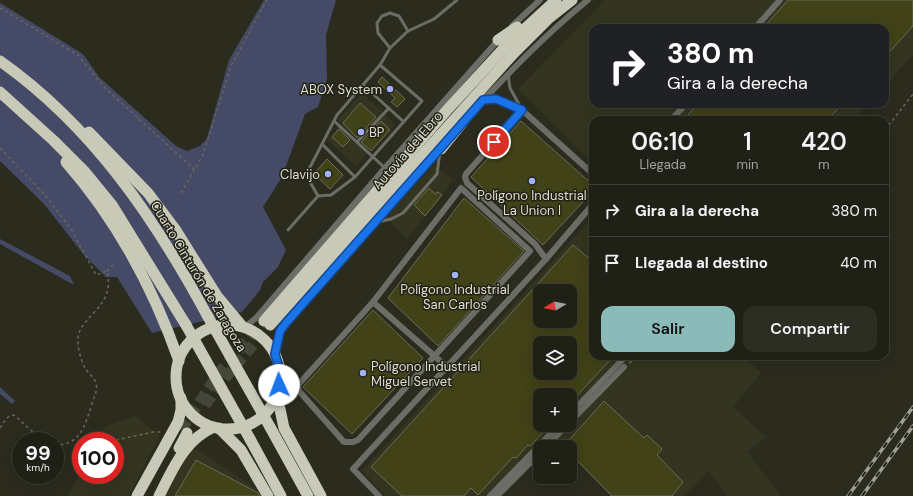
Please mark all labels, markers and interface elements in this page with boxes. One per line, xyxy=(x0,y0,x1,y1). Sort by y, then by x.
text: 380 m xyxy=(667,35,754,72)
icon: right xyxy=(601,40,653,92)
text: Gira a la derecha xyxy=(667,71,808,95)
place label: ABOX System xyxy=(300,81,382,98)
marker: ABOX System xyxy=(385,84,395,94)
street label: Autovía del Ebro xyxy=(369,107,446,193)
place label: BP xyxy=(369,124,385,141)
pin xyxy=(477,125,511,159)
text: 06:10 xyxy=(631,126,694,157)
text: 1 xyxy=(743,126,752,157)
text: 420 xyxy=(801,126,847,157)
marker: BP xyxy=(356,127,366,137)
icon: arrive xyxy=(483,131,505,153)
text: Llegada xyxy=(639,156,686,173)
text: min xyxy=(736,156,759,173)
text: m xyxy=(818,156,830,173)
place label: Clavijo xyxy=(280,166,320,183)
marker: Clavijo xyxy=(323,169,333,179)
marker: Polígono Industrial La Union I xyxy=(527,176,537,186)
place label: Polígono Industrial La Union I xyxy=(477,187,587,219)
street label: Cuarto Cinturón de Zaragoza xyxy=(147,198,250,355)
icon: right xyxy=(601,200,623,222)
text: Gira a la derecha xyxy=(635,201,759,221)
text: 380 m xyxy=(831,201,877,221)
icon: arrive xyxy=(601,252,623,274)
text: Llegada al destino xyxy=(635,253,768,273)
text: 40 m xyxy=(840,253,877,273)
marker: Polígono Industrial San Carlos xyxy=(450,270,460,280)
place label: Polígono Industrial San Carlos xyxy=(400,281,510,313)
north arrow xyxy=(533,284,577,328)
map controls xyxy=(533,284,577,484)
button: Salir xyxy=(601,306,735,352)
button: Compartir xyxy=(743,306,877,352)
button: layers xyxy=(533,336,577,380)
place label: Polígono Industrial Miguel Servet xyxy=(371,358,480,390)
position arrow xyxy=(258,364,300,406)
marker: Polígono Industrial Miguel Servet xyxy=(358,368,368,378)
button: + xyxy=(533,388,577,432)
speed limit sign: 100 xyxy=(72,432,124,484)
text: 99 xyxy=(25,440,51,466)
button: − xyxy=(533,440,577,484)
text: km/h xyxy=(26,461,50,474)

